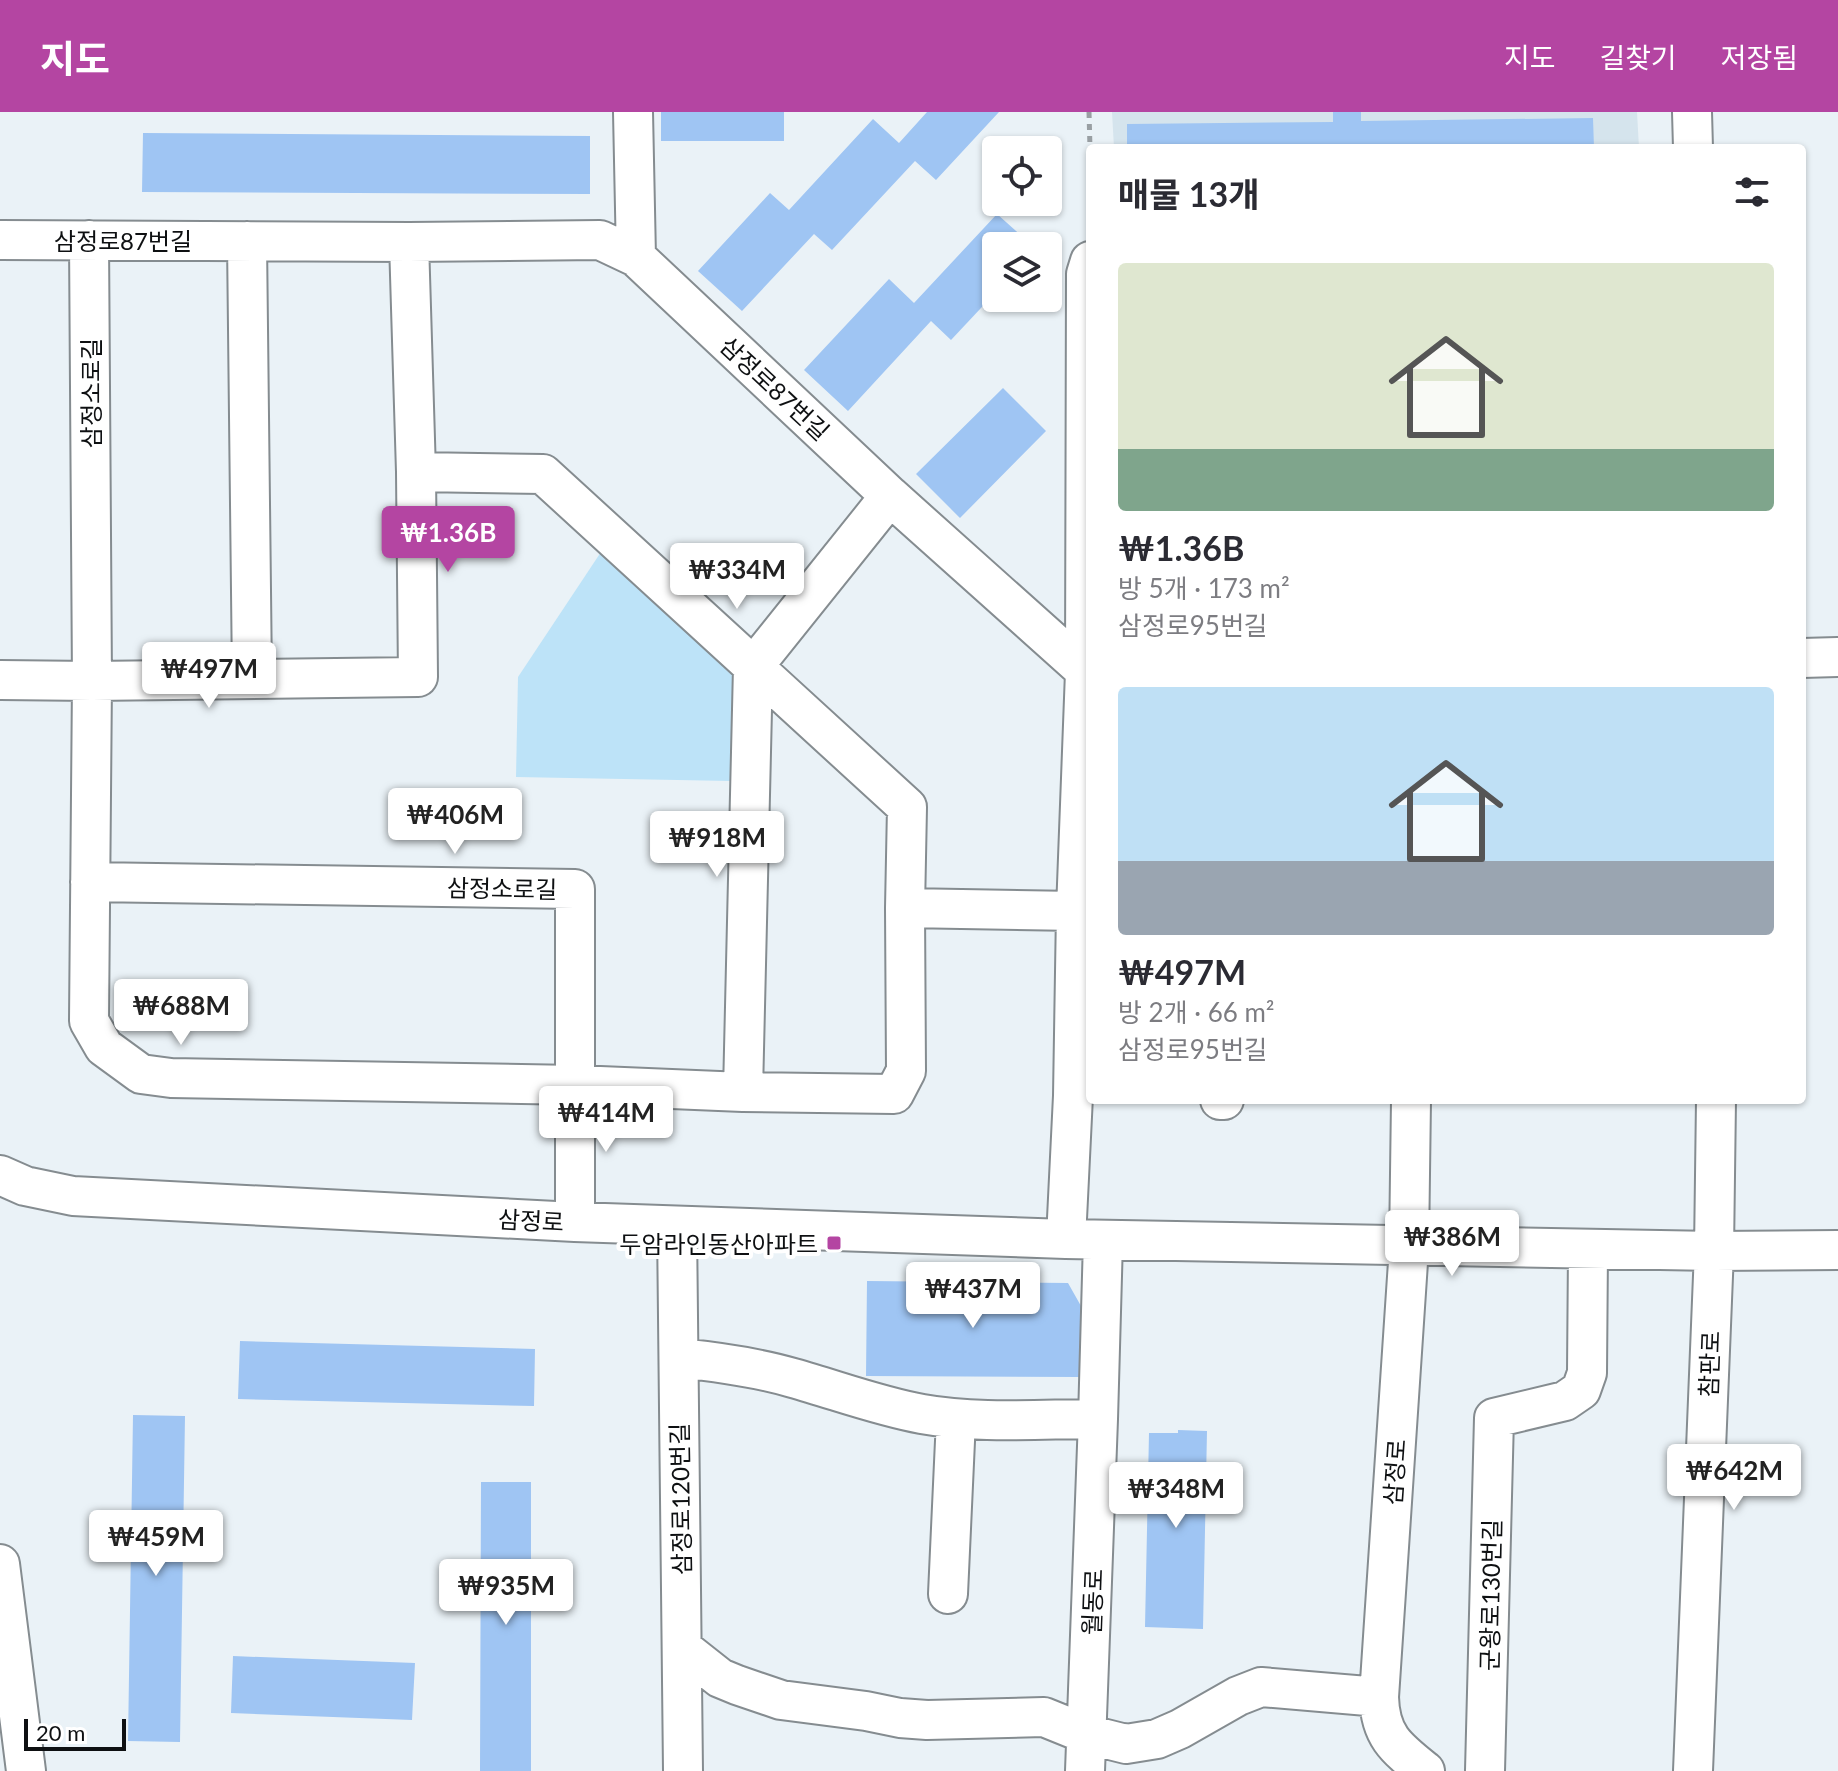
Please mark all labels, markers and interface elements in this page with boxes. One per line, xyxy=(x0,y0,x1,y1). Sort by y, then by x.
text: 지도 xyxy=(40,35,110,81)
text: 지도 xyxy=(1504,40,1555,74)
text: 길찾기 xyxy=(1599,40,1677,74)
text: 저장됨 xyxy=(1721,40,1798,74)
map controls xyxy=(982,136,1062,312)
button: locate xyxy=(982,136,1062,216)
icon: filters xyxy=(1730,170,1774,214)
text: 매물 13개 xyxy=(1118,173,1260,214)
street label: 삼정로87번길 xyxy=(54,226,192,255)
button: layers xyxy=(982,232,1062,312)
icon: home xyxy=(1374,315,1518,459)
street label: 삼정로87번길 xyxy=(715,330,835,446)
street label: 삼정소로길 xyxy=(76,338,105,448)
pin: ₩1.36B xyxy=(383,506,513,574)
text: ₩1.36B xyxy=(400,516,496,548)
text: ₩1.36B xyxy=(1118,527,1244,568)
pin: ₩334M xyxy=(681,543,793,611)
text: ₩334M xyxy=(688,553,786,585)
text: 방 5개 · 173 m² xyxy=(1118,572,1290,604)
text: 삼정로95번길 xyxy=(1118,609,1268,641)
pin: ₩497M xyxy=(153,642,265,710)
text: ₩497M xyxy=(160,652,258,684)
icon: home xyxy=(1374,739,1518,883)
pin: ₩406M xyxy=(399,788,511,856)
text: ₩406M xyxy=(406,798,504,830)
pin: ₩918M xyxy=(661,811,773,879)
text: ₩918M xyxy=(668,821,766,853)
street label: 삼정소로길 xyxy=(447,873,557,903)
text: ₩497M xyxy=(1118,951,1246,992)
pin: ₩688M xyxy=(125,979,237,1047)
text: ₩688M xyxy=(132,989,230,1021)
text: 방 2개 · 66 m² xyxy=(1118,996,1275,1028)
text: 삼정로95번길 xyxy=(1118,1033,1268,1065)
pin: ₩414M xyxy=(550,1086,662,1154)
text: ₩414M xyxy=(557,1096,655,1128)
street label: 삼정로 xyxy=(497,1204,565,1236)
pin: ₩386M xyxy=(1396,1210,1508,1278)
text: ₩386M xyxy=(1403,1220,1501,1252)
place label: 두암라인동산아파트 xyxy=(619,1229,818,1258)
marker: 두암라인동산아파트 xyxy=(825,1234,843,1252)
pin: ₩437M xyxy=(917,1262,1029,1330)
text: ₩437M xyxy=(924,1272,1022,1304)
street label: 참판로 xyxy=(1693,1330,1725,1398)
street label: 삼정로120번길 xyxy=(664,1423,696,1575)
street label: 삼정로 xyxy=(1377,1438,1411,1506)
pin: ₩642M xyxy=(1678,1444,1790,1512)
text: ₩642M xyxy=(1685,1454,1783,1486)
pin: ₩348M xyxy=(1120,1462,1232,1530)
text: ₩348M xyxy=(1127,1472,1225,1504)
pin: ₩459M xyxy=(100,1510,212,1578)
street label: 군왕로130번길 xyxy=(1474,1519,1506,1671)
text: ₩459M xyxy=(107,1520,205,1552)
pin: ₩935M xyxy=(450,1559,562,1627)
street label: 월동로 xyxy=(1076,1568,1108,1636)
text: ₩935M xyxy=(457,1569,555,1601)
scale bar xyxy=(24,1715,126,1751)
text: 20 m xyxy=(36,1719,85,1746)

